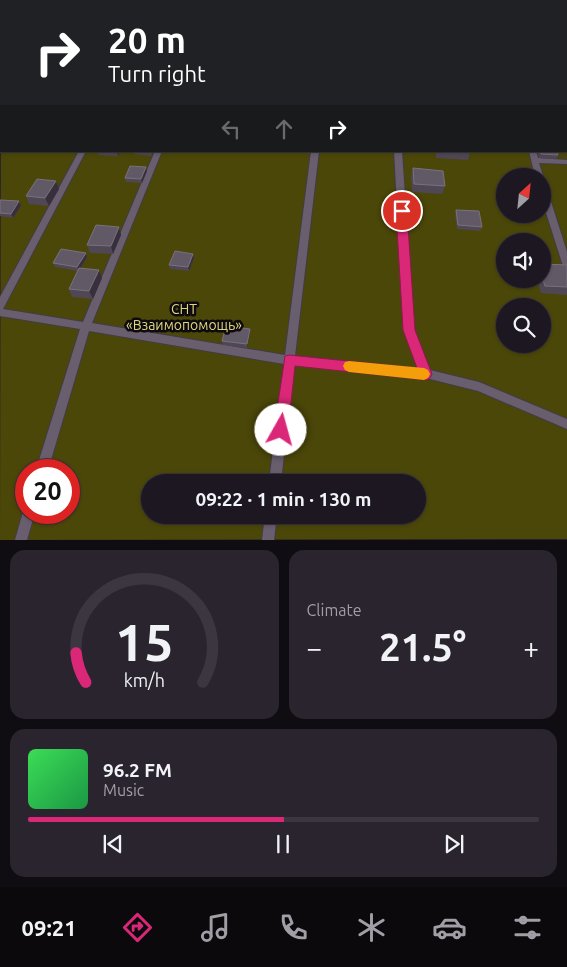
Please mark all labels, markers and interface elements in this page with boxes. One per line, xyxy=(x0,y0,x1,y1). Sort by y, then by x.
icon: right xyxy=(25,20,90,85)
text: 20 m xyxy=(108,20,186,60)
text: Turn right xyxy=(108,61,206,86)
icon: left xyxy=(217,115,245,143)
icon: ahead xyxy=(270,115,298,143)
icon: right xyxy=(323,115,351,143)
north arrow xyxy=(496,168,551,222)
map controls xyxy=(496,168,551,353)
pin xyxy=(381,190,423,232)
icon: arrive xyxy=(388,197,416,225)
button: sound xyxy=(496,233,551,288)
button: search xyxy=(496,298,551,353)
park label: СНТ «Взаимопомощь» xyxy=(126,301,242,333)
position arrow xyxy=(254,403,306,455)
speed limit sign: 20 xyxy=(15,459,80,524)
text: 09:22 · 1 min · 130 m xyxy=(196,488,371,510)
text: Climate xyxy=(307,601,362,619)
text: 15 xyxy=(115,613,174,671)
text: 21.5° xyxy=(379,626,466,668)
text: − xyxy=(307,632,322,663)
text: + xyxy=(523,632,539,663)
text: km/h xyxy=(124,670,165,690)
text: 96.2 FM xyxy=(103,759,172,781)
text: Music xyxy=(103,781,144,799)
icon: previous xyxy=(99,830,127,858)
icon: pause xyxy=(269,830,297,858)
icon: next xyxy=(440,830,468,858)
icon: directions xyxy=(120,910,155,945)
icon: music xyxy=(198,910,233,945)
icon: phone xyxy=(276,910,311,945)
icon: climate xyxy=(354,910,389,945)
icon: car xyxy=(432,910,467,945)
icon: filters xyxy=(510,910,545,945)
text: 09:21 xyxy=(22,915,77,940)

